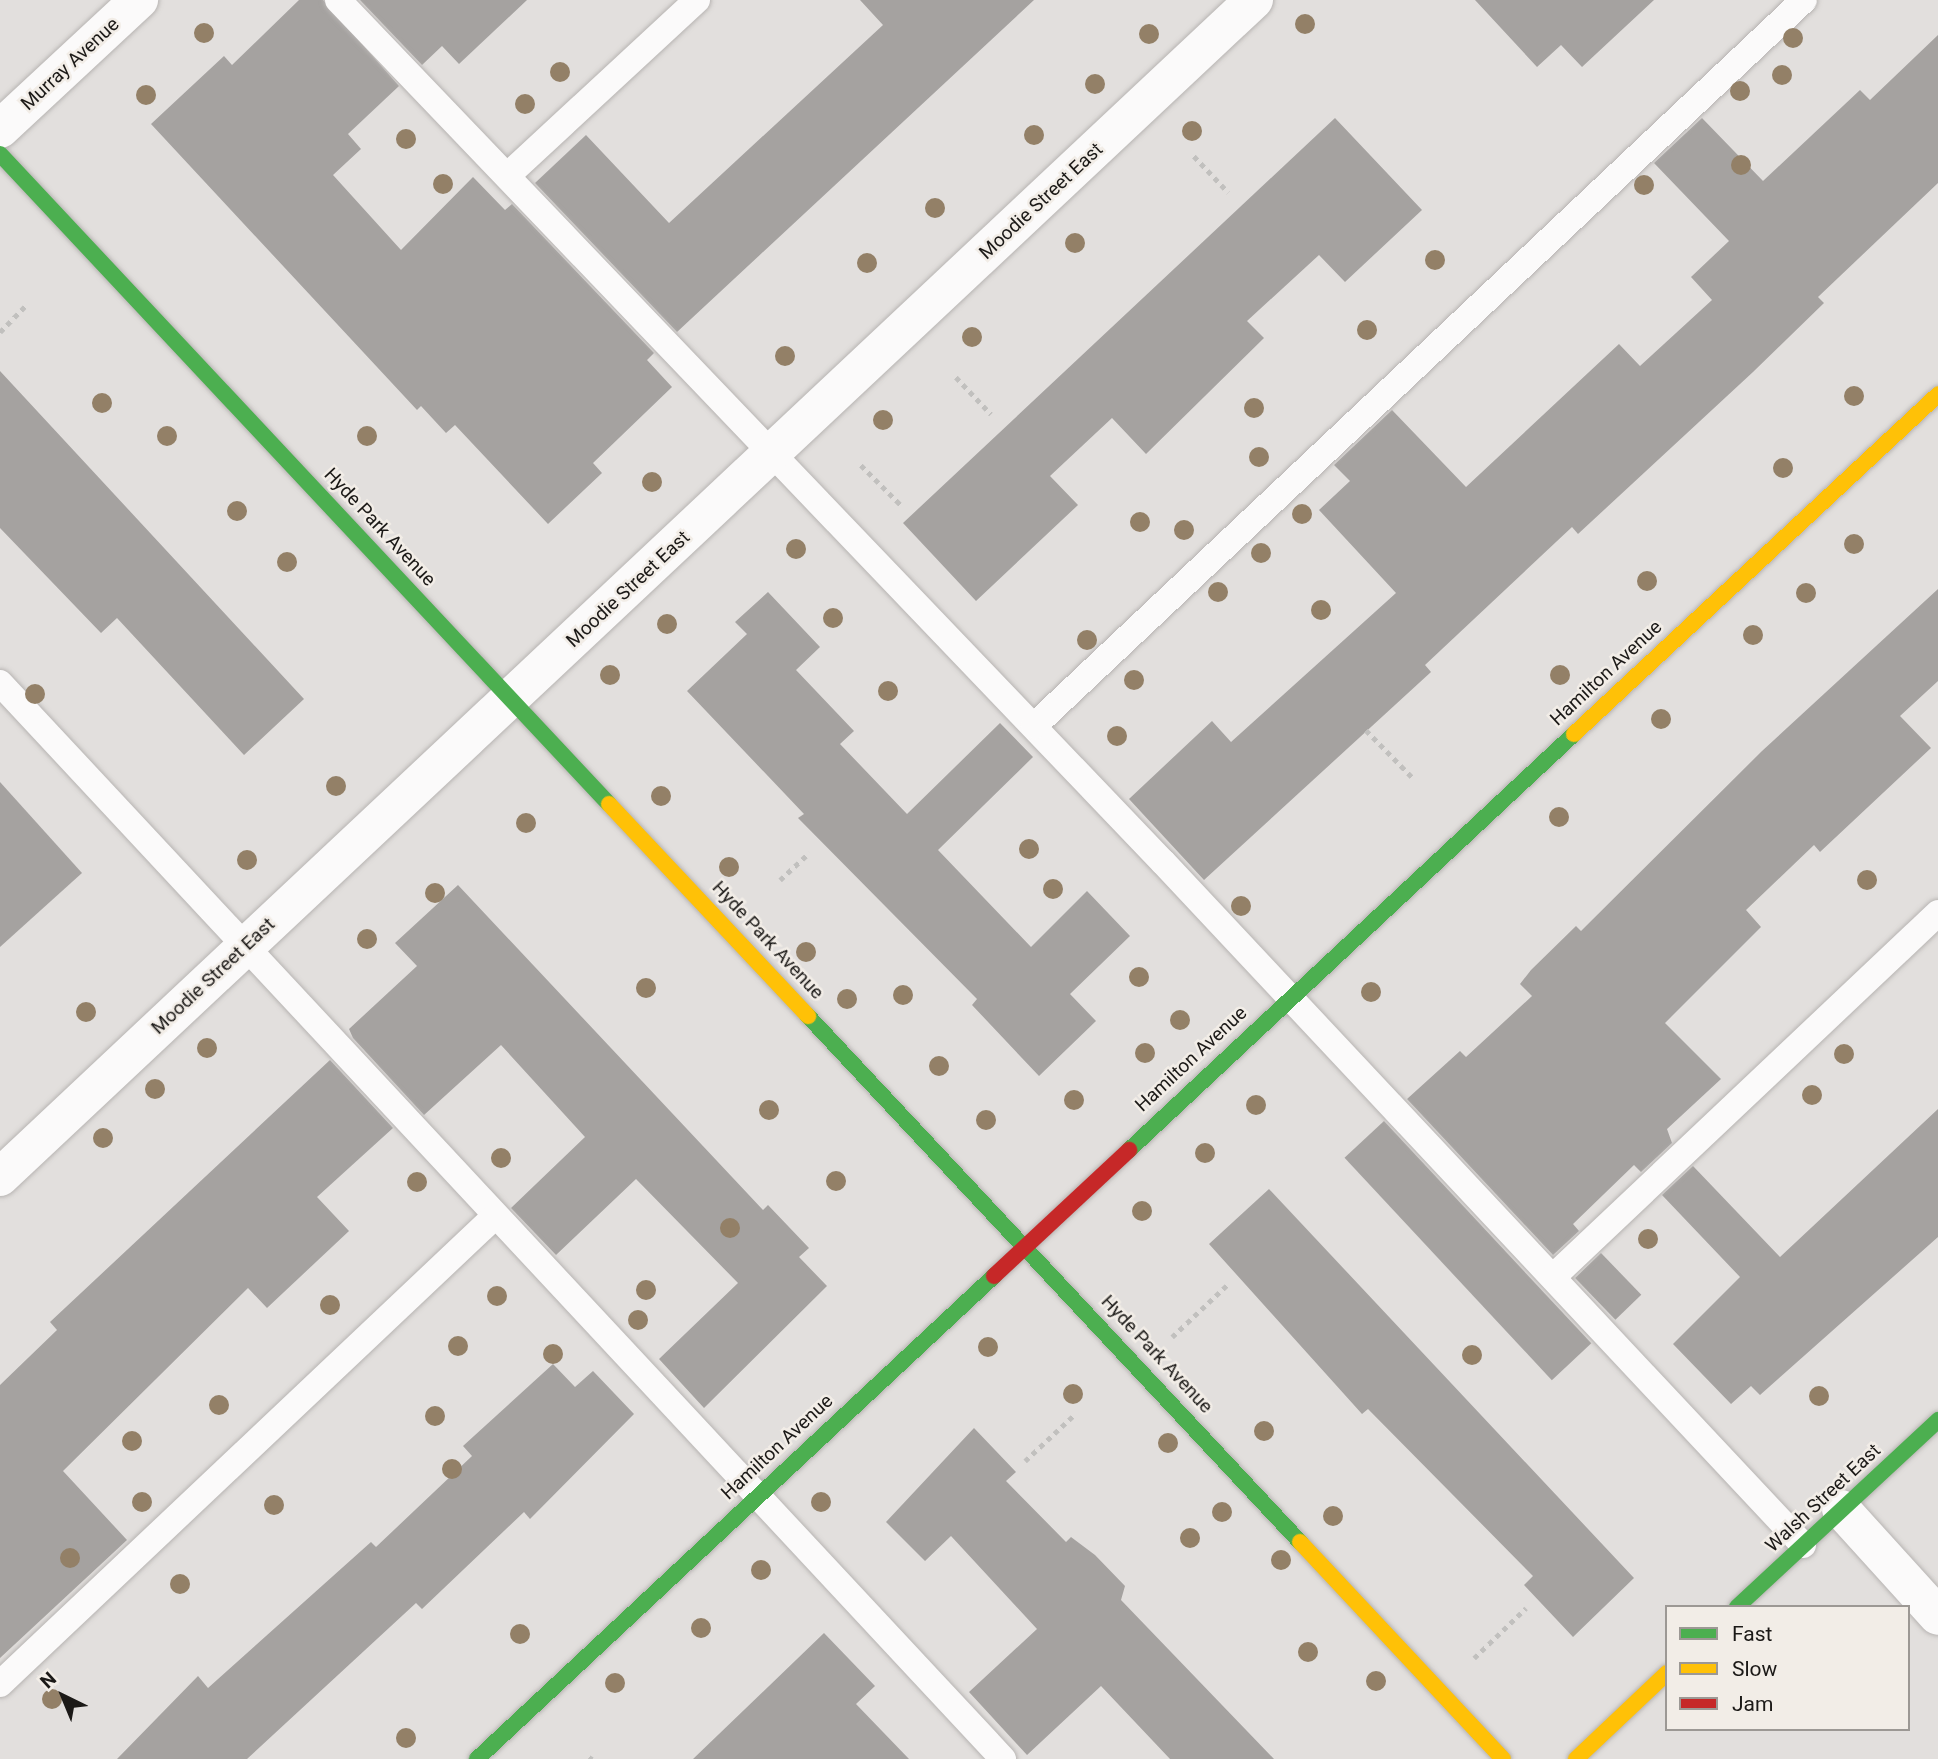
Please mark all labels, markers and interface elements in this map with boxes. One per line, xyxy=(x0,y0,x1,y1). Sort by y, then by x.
street label: Murray Avenue xyxy=(16,13,124,115)
street label: Moodie Street East xyxy=(975,138,1107,264)
street label: Hyde Park Avenue xyxy=(319,463,441,591)
street label: Moodie Street East xyxy=(562,526,694,652)
street label: Hamilton Avenue xyxy=(1546,616,1666,730)
street label: Hyde Park Avenue xyxy=(707,876,829,1004)
street label: Moodie Street East xyxy=(147,913,279,1039)
street label: Hamilton Avenue xyxy=(1131,1002,1251,1116)
street label: Hyde Park Avenue xyxy=(1096,1290,1218,1418)
street label: Hamilton Avenue xyxy=(717,1390,837,1504)
street label: Walsh Street East xyxy=(1761,1439,1885,1557)
legend xyxy=(1665,1605,1910,1731)
text: Fast xyxy=(1732,1622,1772,1646)
text: Slow xyxy=(1732,1657,1777,1681)
north arrow xyxy=(28,1661,98,1731)
text: N xyxy=(36,1667,61,1693)
text: Jam xyxy=(1732,1692,1773,1716)

